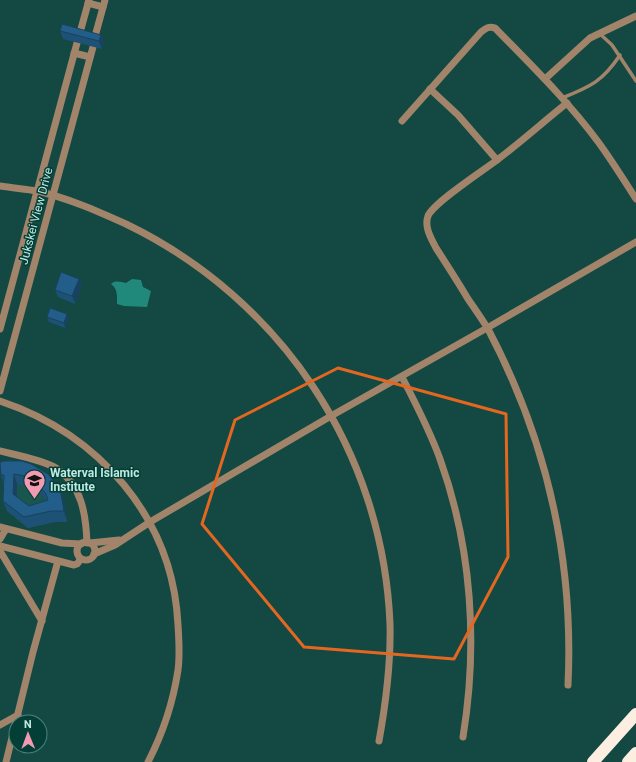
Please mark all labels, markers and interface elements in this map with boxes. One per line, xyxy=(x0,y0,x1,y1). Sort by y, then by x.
street label: Jukskei View Drive xyxy=(16,166,56,266)
place label: Waterval Islamic Institute xyxy=(50,466,139,494)
school or university icon: Waterval Islamic Institute xyxy=(22,467,48,500)
north arrow xyxy=(8,714,48,754)
text: N xyxy=(24,718,32,731)

